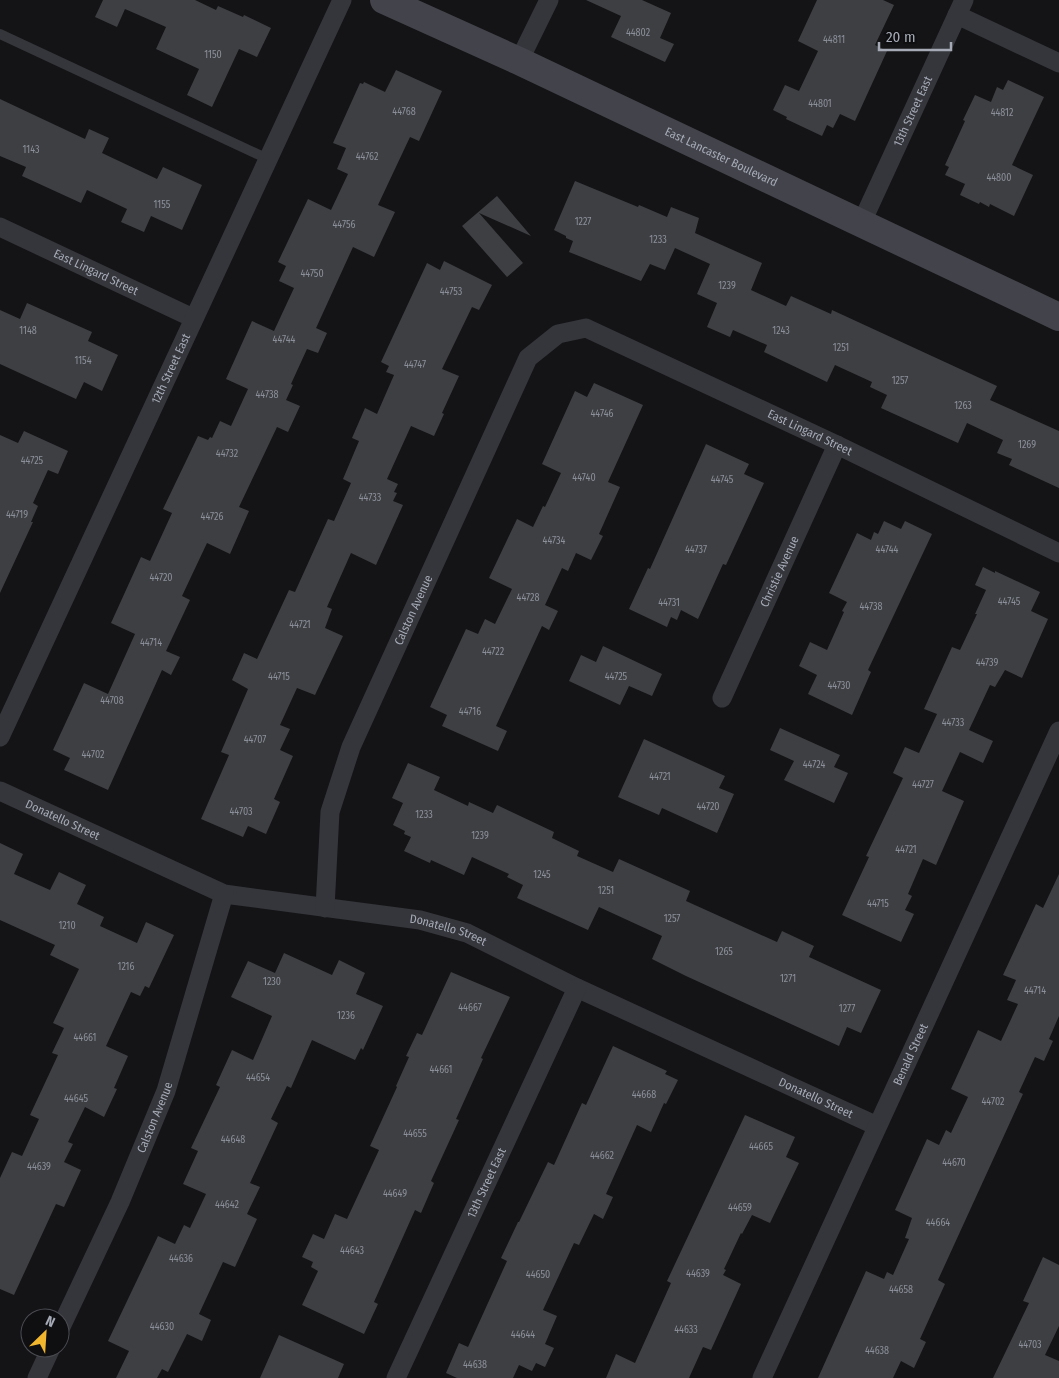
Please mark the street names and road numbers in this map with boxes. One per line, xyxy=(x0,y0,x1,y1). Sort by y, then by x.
street label: 13th Street East xyxy=(891,74,935,149)
street label: East Lancaster Boulevard xyxy=(663,124,780,190)
street label: East Lingard Street xyxy=(51,246,140,298)
street label: 12th Street East xyxy=(149,331,193,406)
street label: East Lingard Street xyxy=(765,407,855,458)
street label: Christie Avenue xyxy=(757,534,802,609)
street label: Calston Avenue xyxy=(391,573,435,647)
street label: Donatello Street xyxy=(23,797,102,843)
street label: Donatello Street xyxy=(409,912,489,949)
street label: Benald Street xyxy=(890,1021,931,1088)
street label: Donatello Street xyxy=(777,1075,855,1121)
street label: Calston Avenue xyxy=(134,1080,175,1155)
street label: 13th Street East xyxy=(464,1146,509,1220)

